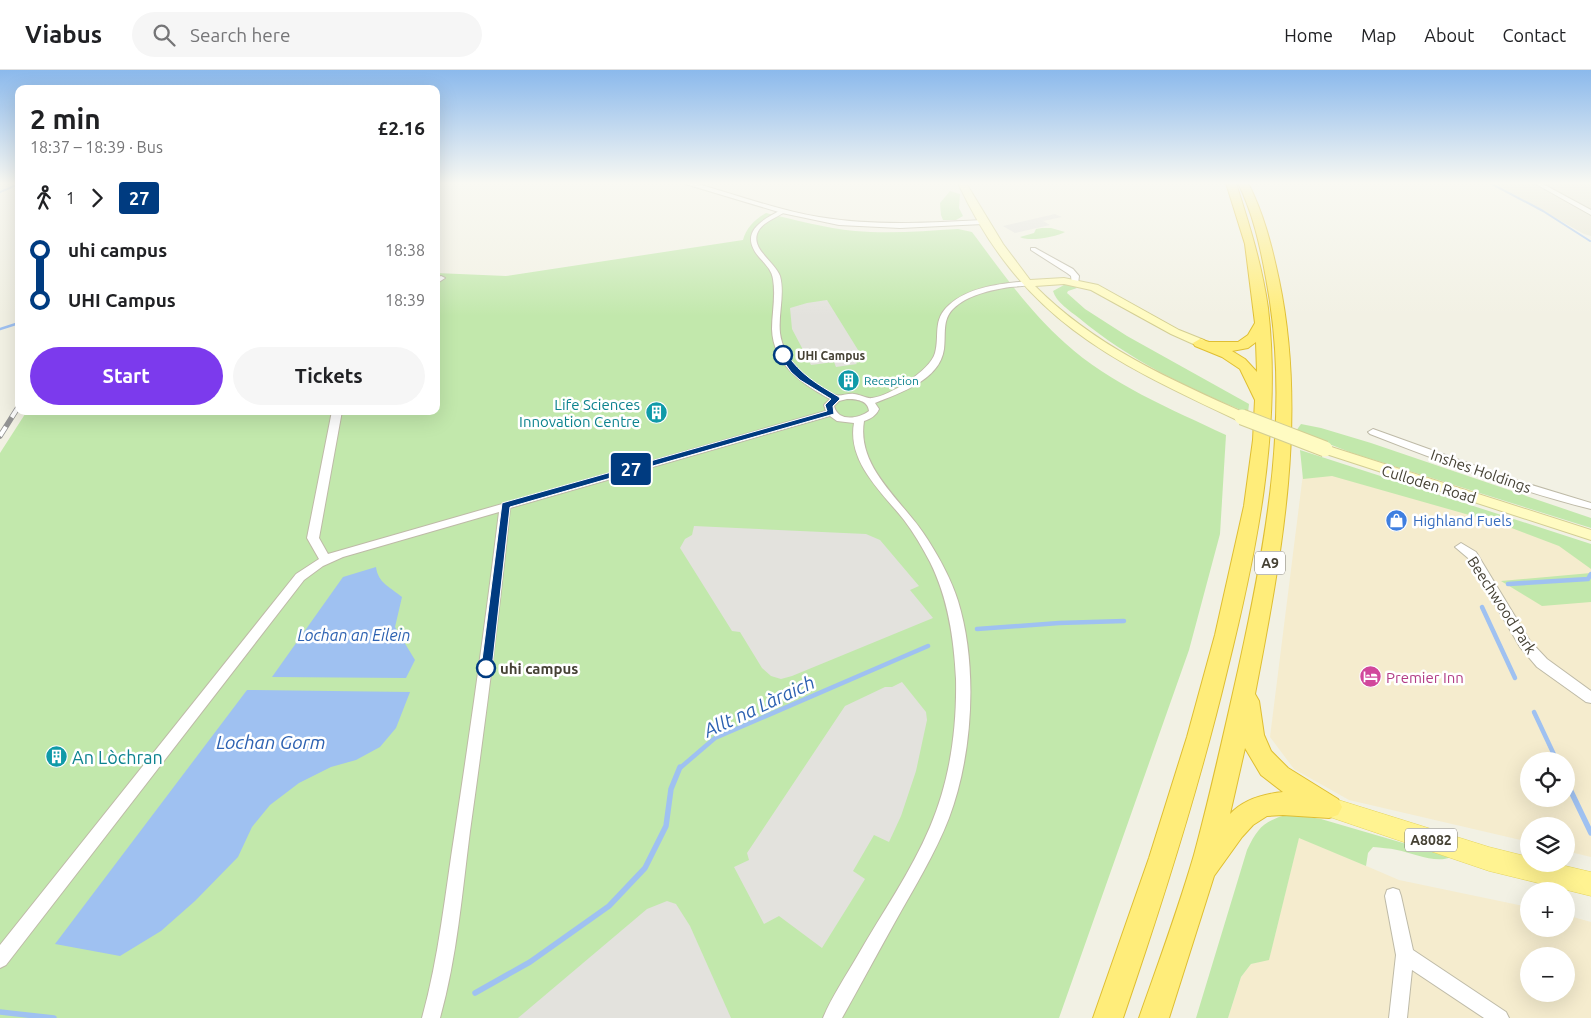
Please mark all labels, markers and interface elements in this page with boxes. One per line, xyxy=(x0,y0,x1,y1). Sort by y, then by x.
search box xyxy=(132,12,482,57)
text: Viabus xyxy=(25,21,102,48)
icon: search xyxy=(150,21,178,49)
text: Search here xyxy=(190,24,290,46)
text: Home xyxy=(1284,25,1333,45)
text: Map xyxy=(1361,25,1396,45)
text: About xyxy=(1424,25,1474,45)
text: Contact xyxy=(1502,25,1566,45)
text: 2 min xyxy=(30,103,101,134)
text: £2.16 xyxy=(377,117,425,139)
text: 18:37 – 18:39 · Bus xyxy=(30,138,163,156)
icon: walk xyxy=(30,184,58,212)
icon: forward xyxy=(83,184,111,212)
text: 27 xyxy=(129,188,149,208)
text: 1 xyxy=(66,189,75,207)
text: uhi campus xyxy=(68,239,167,261)
text: 18:38 xyxy=(385,241,425,259)
text: UHI Campus xyxy=(68,289,176,311)
text: 18:39 xyxy=(385,291,425,309)
marker: UHI Campus xyxy=(773,345,793,365)
button: Start xyxy=(30,347,223,405)
button: Tickets xyxy=(233,347,425,405)
place label: UHI Campus xyxy=(797,349,865,362)
building icon: Reception xyxy=(836,368,860,392)
place label: Reception xyxy=(864,374,919,387)
place label: Life Sciences Innovation Centre xyxy=(519,396,640,430)
building icon: Life Sciences Innovation Centre xyxy=(644,401,668,425)
street label: Inshes Holdings xyxy=(1429,446,1533,496)
line badge: 27 xyxy=(608,453,654,485)
text: 27 xyxy=(621,459,641,479)
street label: Culloden Road xyxy=(1380,462,1478,506)
shop icon: Highland Fuels xyxy=(1385,508,1409,532)
place label: Highland Fuels xyxy=(1413,512,1512,529)
road number: A9 xyxy=(1255,552,1285,574)
street label: Beechwood Park xyxy=(1464,553,1540,657)
water label: Lochan an Eilein xyxy=(298,626,410,644)
marker: uhi campus xyxy=(476,658,496,678)
place label: uhi campus xyxy=(500,660,578,677)
hotel icon: Premier Inn xyxy=(1358,665,1382,689)
place label: Premier Inn xyxy=(1386,669,1464,686)
water label: Allt na Làraich xyxy=(699,671,818,742)
water label: Lochan Gorm xyxy=(216,731,326,753)
building icon: An Lòchran xyxy=(44,745,68,769)
place label: An Lòchran xyxy=(72,747,163,767)
map controls xyxy=(1520,752,1575,1002)
button: locate xyxy=(1520,752,1575,807)
button: layers xyxy=(1520,817,1575,872)
road number: A8082 xyxy=(1405,828,1457,852)
button: + xyxy=(1520,882,1575,937)
button: − xyxy=(1520,947,1575,1002)

